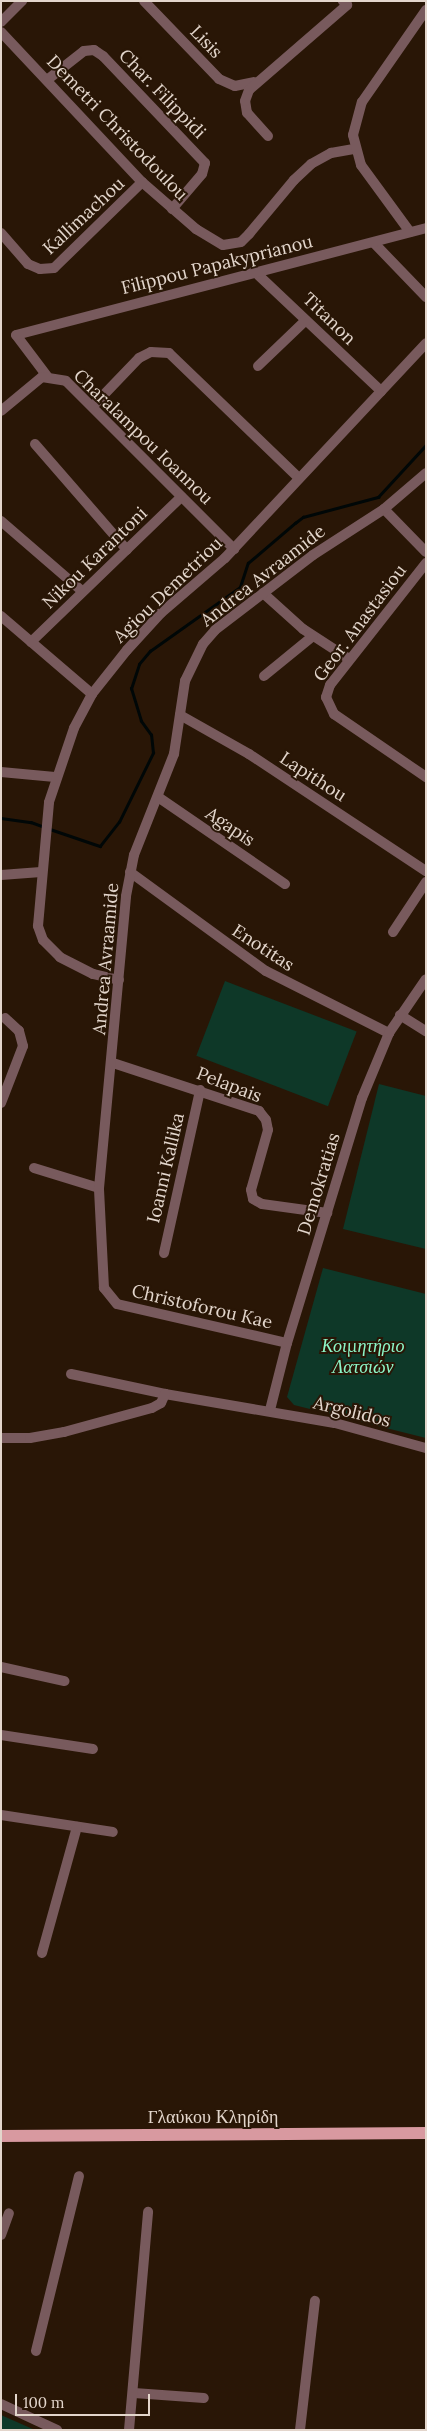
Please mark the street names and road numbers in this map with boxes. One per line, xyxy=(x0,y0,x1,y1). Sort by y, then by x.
street label: Lisis xyxy=(185,21,227,63)
street label: Char. Filippidi xyxy=(114,45,210,143)
street label: Demetri Christodoulou xyxy=(42,51,192,205)
street label: Kallimachou xyxy=(39,173,129,259)
street label: Filippou Papakyprianou xyxy=(119,231,315,299)
street label: Titanon xyxy=(298,288,360,350)
street label: Charalampou Ioannou xyxy=(69,365,217,509)
street label: Nikou Karantoni xyxy=(38,503,152,613)
street label: Andrea Avraamide xyxy=(196,521,330,631)
street label: Agiou Demetriou xyxy=(109,533,227,647)
street label: Geor. Anastasiou xyxy=(309,560,411,686)
street label: Lapithou xyxy=(276,747,350,807)
street label: Agapis xyxy=(201,803,259,851)
street label: Andrea Avraamide xyxy=(89,882,123,1036)
street label: Enotitas xyxy=(228,920,298,976)
street label: Pelapais xyxy=(193,1063,265,1107)
street label: Ioanni Kallika xyxy=(143,1111,189,1225)
street label: Demokratias xyxy=(293,1130,345,1238)
street label: Christoforou Kae xyxy=(130,1280,274,1334)
street label: Argolidos xyxy=(311,1392,393,1432)
street label: Γλαύκου Κληρίδη xyxy=(148,2106,278,2128)

